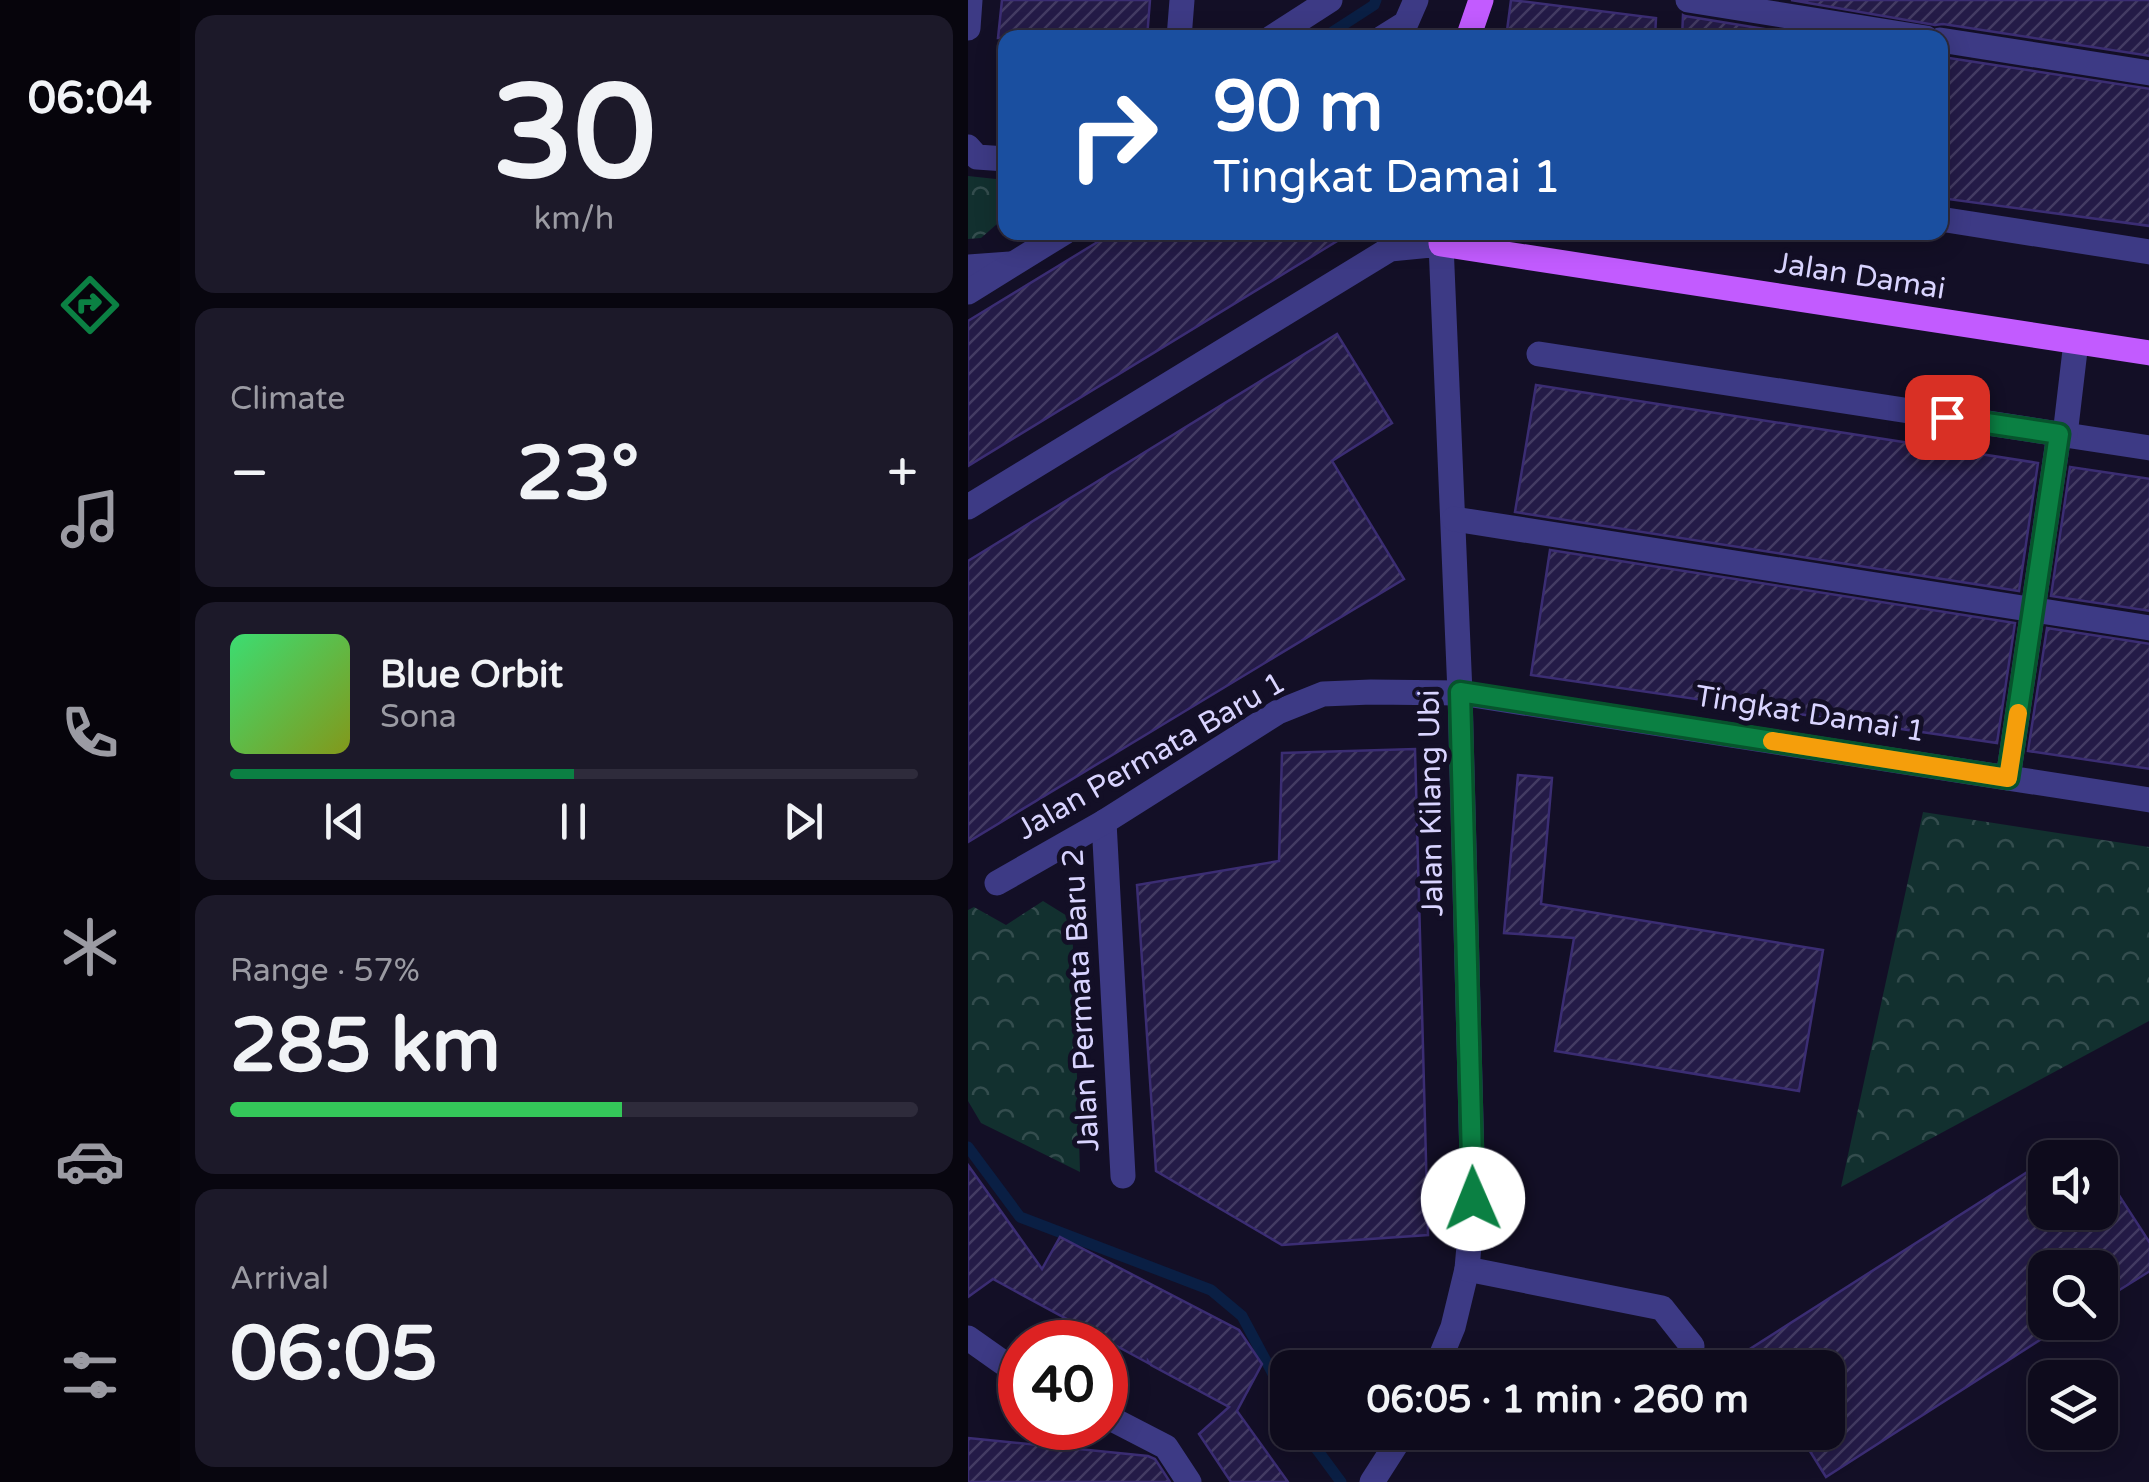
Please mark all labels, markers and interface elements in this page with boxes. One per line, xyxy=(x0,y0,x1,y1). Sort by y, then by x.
text: 30 xyxy=(492,57,656,213)
text: 90 m xyxy=(1213,66,1383,150)
icon: right xyxy=(1048,70,1178,200)
text: 06:04 xyxy=(28,72,152,126)
text: Tingkat Damai 1 xyxy=(1213,151,1561,205)
text: km/h xyxy=(534,200,614,238)
street label: Jalan Damai xyxy=(1772,244,1948,308)
icon: directions xyxy=(55,270,125,340)
pin xyxy=(1905,375,1990,460)
text: Climate xyxy=(230,380,345,418)
icon: arrive xyxy=(1920,390,1975,445)
text: 23° xyxy=(517,429,639,519)
text: − xyxy=(230,441,269,507)
text: + xyxy=(887,441,918,507)
icon: music xyxy=(55,484,125,554)
text: Blue Orbit xyxy=(380,652,563,698)
street label: Jalan Permata Baru 1 xyxy=(1010,664,1292,848)
street label: Tingkat Damai 1 xyxy=(1693,678,1927,750)
street label: Jalan Kilang Ubi xyxy=(1411,689,1451,917)
icon: phone xyxy=(55,698,125,768)
text: Sona xyxy=(380,698,457,736)
icon: previous xyxy=(317,794,372,849)
icon: pause xyxy=(546,794,601,849)
icon: next xyxy=(776,794,831,849)
street label: Jalan Permata Baru 2 xyxy=(1055,847,1107,1153)
icon: climate xyxy=(55,912,125,982)
text: Range · 57% xyxy=(230,952,420,990)
text: 285 km xyxy=(230,1001,501,1091)
icon: car xyxy=(55,1126,125,1196)
map controls xyxy=(2028,1140,2118,1450)
button: sound xyxy=(2028,1140,2118,1230)
position arrow xyxy=(1421,1147,1525,1251)
button: search xyxy=(2028,1250,2118,1340)
text: Arrival xyxy=(230,1260,329,1298)
text: 06:05 xyxy=(230,1309,438,1399)
speed limit sign: 40 xyxy=(998,1320,1128,1450)
icon: filters xyxy=(55,1340,125,1410)
button: layers xyxy=(2028,1360,2118,1450)
text: 06:05 · 1 min · 260 m xyxy=(1366,1377,1749,1423)

